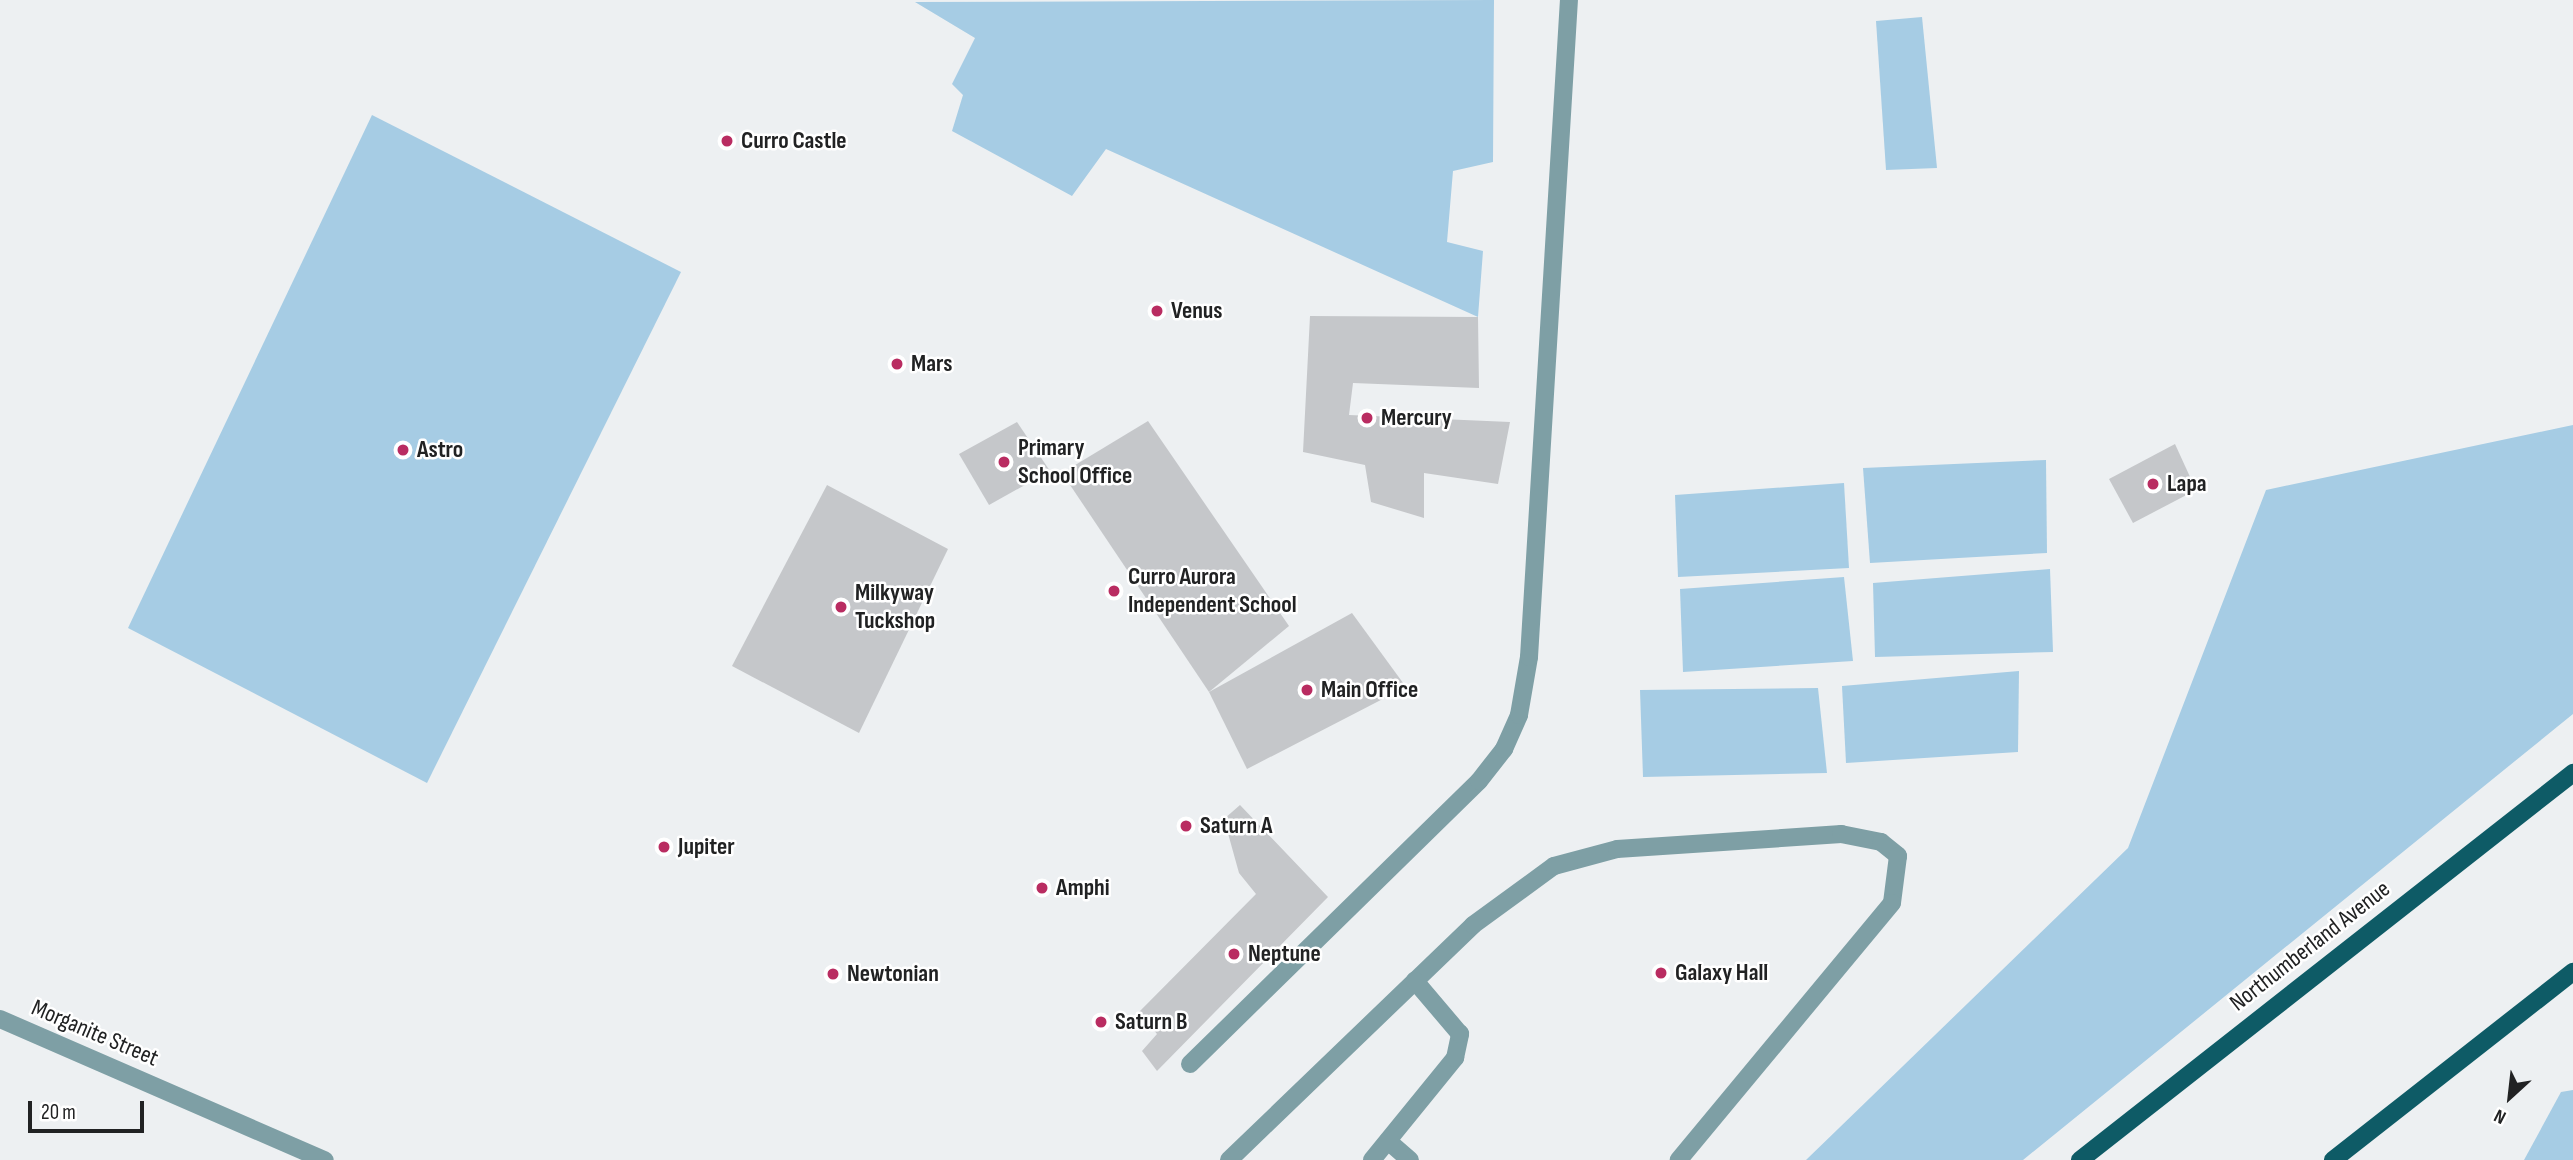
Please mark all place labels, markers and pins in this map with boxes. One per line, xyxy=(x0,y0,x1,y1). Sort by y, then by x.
place label: Curro Castle xyxy=(741,127,847,155)
marker: Curro Castle xyxy=(719,133,735,149)
place label: Venus xyxy=(1171,297,1223,325)
marker: Venus xyxy=(1149,303,1165,319)
place label: Mars xyxy=(911,350,952,378)
marker: Mars xyxy=(889,356,905,372)
place label: Mercury xyxy=(1381,404,1452,432)
marker: Mercury xyxy=(1359,410,1375,426)
place label: Primary School Office xyxy=(1018,434,1132,490)
place label: Astro xyxy=(417,436,463,464)
marker: Astro xyxy=(395,442,411,458)
marker: Primary School Office xyxy=(996,454,1012,470)
place label: Lapa xyxy=(2167,470,2207,498)
marker: Lapa xyxy=(2145,476,2161,492)
place label: Curro Aurora Independent School xyxy=(1128,563,1297,619)
place label: Milkyway Tuckshop xyxy=(855,579,935,635)
marker: Curro Aurora Independent School xyxy=(1106,583,1122,599)
marker: Milkyway Tuckshop xyxy=(833,599,849,615)
place label: Main Office xyxy=(1321,676,1418,704)
marker: Main Office xyxy=(1299,682,1315,698)
place label: Saturn A xyxy=(1200,812,1272,840)
marker: Saturn A xyxy=(1178,818,1194,834)
place label: Jupiter xyxy=(678,833,735,861)
marker: Jupiter xyxy=(656,839,672,855)
place label: Amphi xyxy=(1056,874,1110,902)
marker: Amphi xyxy=(1034,880,1050,896)
place label: Neptune xyxy=(1248,940,1321,968)
marker: Neptune xyxy=(1226,946,1242,962)
place label: Galaxy Hall xyxy=(1675,959,1768,987)
place label: Newtonian xyxy=(847,960,939,988)
marker: Galaxy Hall xyxy=(1653,965,1669,981)
marker: Newtonian xyxy=(825,966,841,982)
place label: Saturn B xyxy=(1115,1008,1187,1036)
marker: Saturn B xyxy=(1093,1014,1109,1030)

